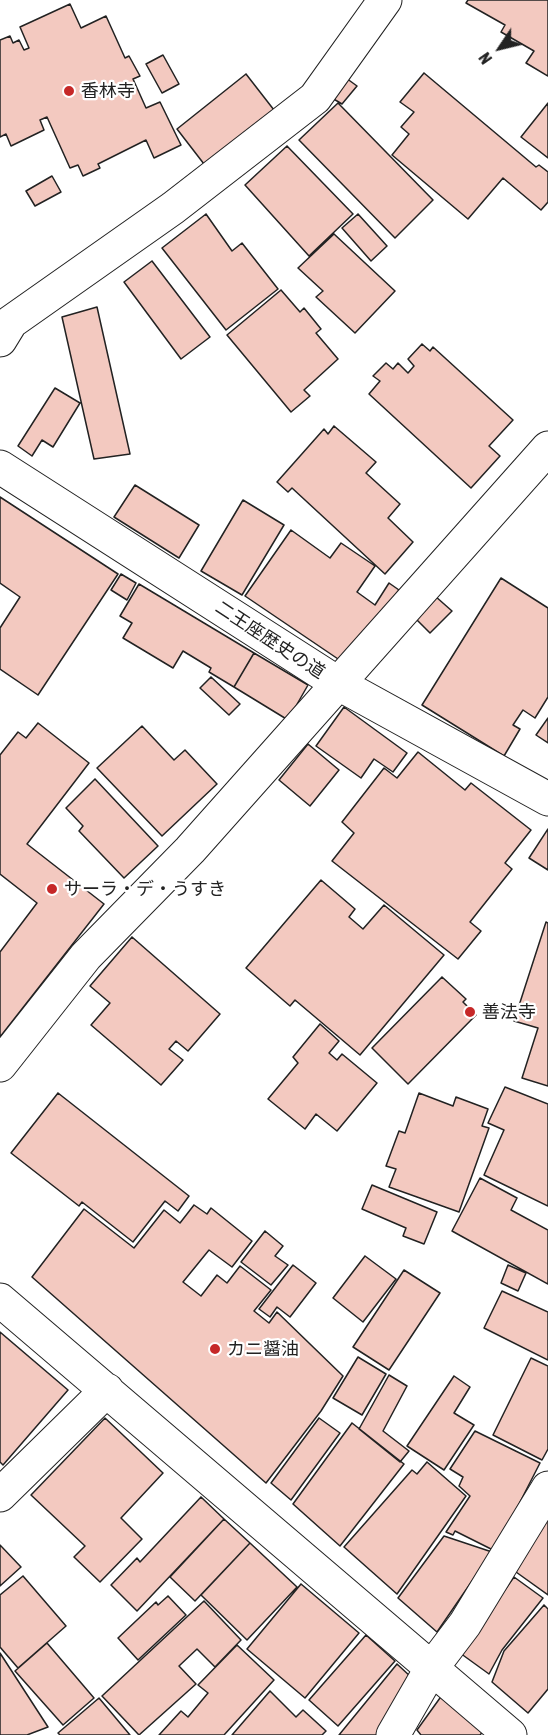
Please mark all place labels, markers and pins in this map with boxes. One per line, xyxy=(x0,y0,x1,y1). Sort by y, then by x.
place label: 香林寺 xyxy=(81,80,135,102)
marker: 香林寺 xyxy=(62,84,76,98)
place label: サーラ・デ・うすき xyxy=(64,878,226,900)
marker: サーラ・デ・うすき xyxy=(45,882,59,896)
place label: 善法寺 xyxy=(482,1001,536,1023)
marker: 善法寺 xyxy=(463,1005,477,1019)
place label: カニ醤油 xyxy=(227,1338,299,1360)
marker: カニ醤油 xyxy=(208,1342,222,1356)

